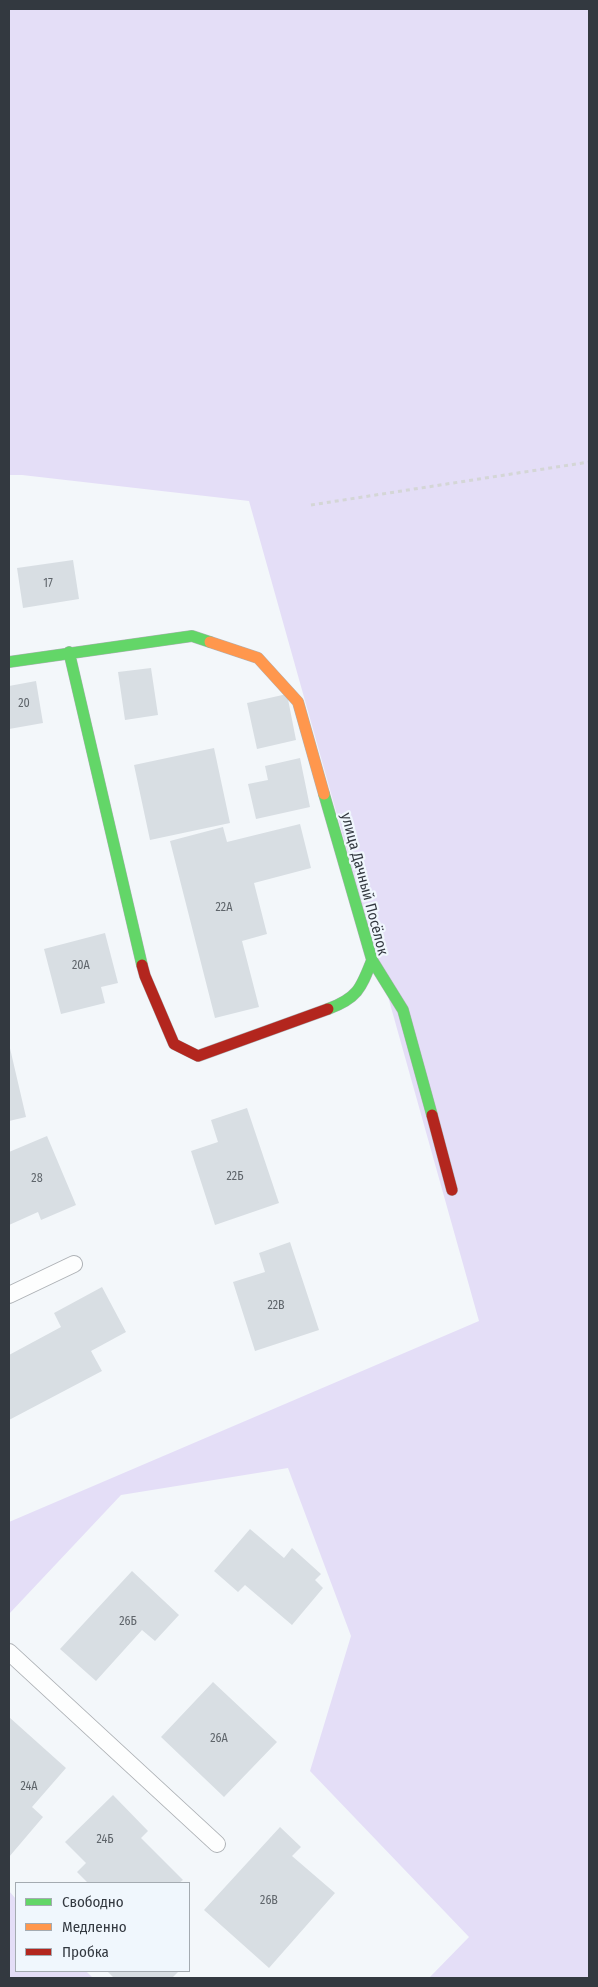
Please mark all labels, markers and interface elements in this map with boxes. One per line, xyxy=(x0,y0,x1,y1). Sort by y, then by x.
house number: 17 xyxy=(43,577,53,591)
house number: 20 xyxy=(18,697,30,711)
street label: улица Дачный Посёлок xyxy=(336,811,392,957)
house number: 22А xyxy=(216,901,232,915)
house number: 20А xyxy=(72,959,90,973)
house number: 22Б xyxy=(227,1170,243,1184)
house number: 28 xyxy=(31,1172,43,1186)
house number: 22В xyxy=(267,1299,285,1313)
house number: 26Б xyxy=(119,1615,137,1629)
house number: 26А xyxy=(210,1732,228,1746)
house number: 24А xyxy=(20,1780,38,1794)
house number: 24Б xyxy=(96,1833,114,1847)
legend xyxy=(15,1882,190,1972)
text: Свободно xyxy=(62,1893,124,1911)
house number: 26В xyxy=(260,1894,278,1908)
text: Медленно xyxy=(62,1918,127,1936)
text: Пробка xyxy=(62,1943,109,1961)

